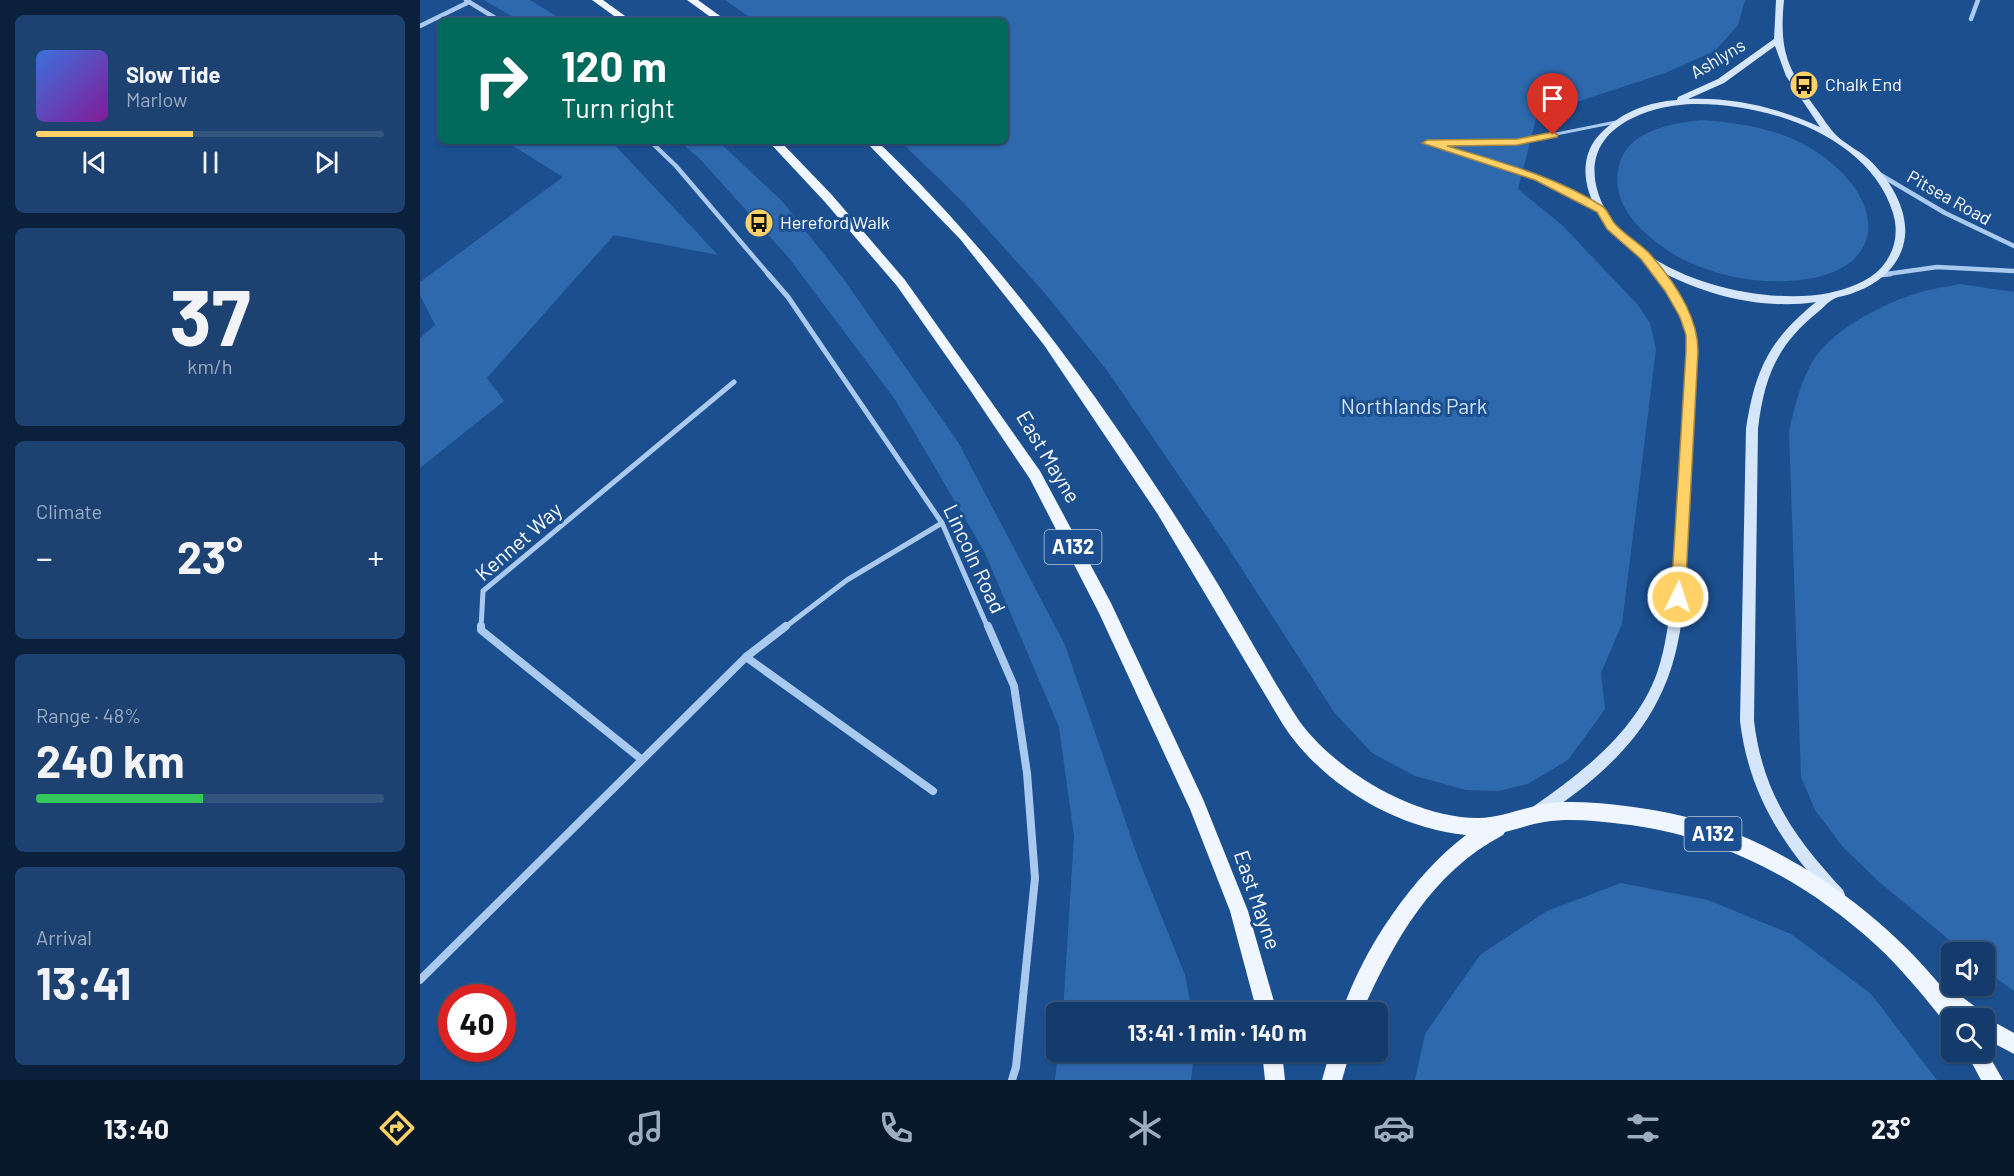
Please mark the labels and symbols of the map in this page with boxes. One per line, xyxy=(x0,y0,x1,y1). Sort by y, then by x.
street label: Ashlyns xyxy=(1686,33,1749,83)
bus stop icon: Chalk End xyxy=(1788,69,1820,101)
pin xyxy=(1527,73,1578,135)
place label: Chalk End xyxy=(1825,73,1902,95)
street label: Pitsea Road xyxy=(1904,165,1995,229)
bus stop icon: Hereford Walk xyxy=(743,207,775,239)
place label: Hereford Walk xyxy=(780,211,890,233)
park label: Northlands Park xyxy=(1341,393,1487,418)
street label: East Mayne xyxy=(1012,406,1087,507)
street label: Kennet Way xyxy=(470,496,567,585)
street label: Lincoln Road xyxy=(939,500,1012,617)
road number: A132 xyxy=(1044,530,1102,564)
position arrow xyxy=(1646,565,1710,629)
road number: A132 xyxy=(1684,817,1742,851)
street label: East Mayne xyxy=(1230,847,1287,952)
speed limit sign: 40 xyxy=(438,984,516,1062)

